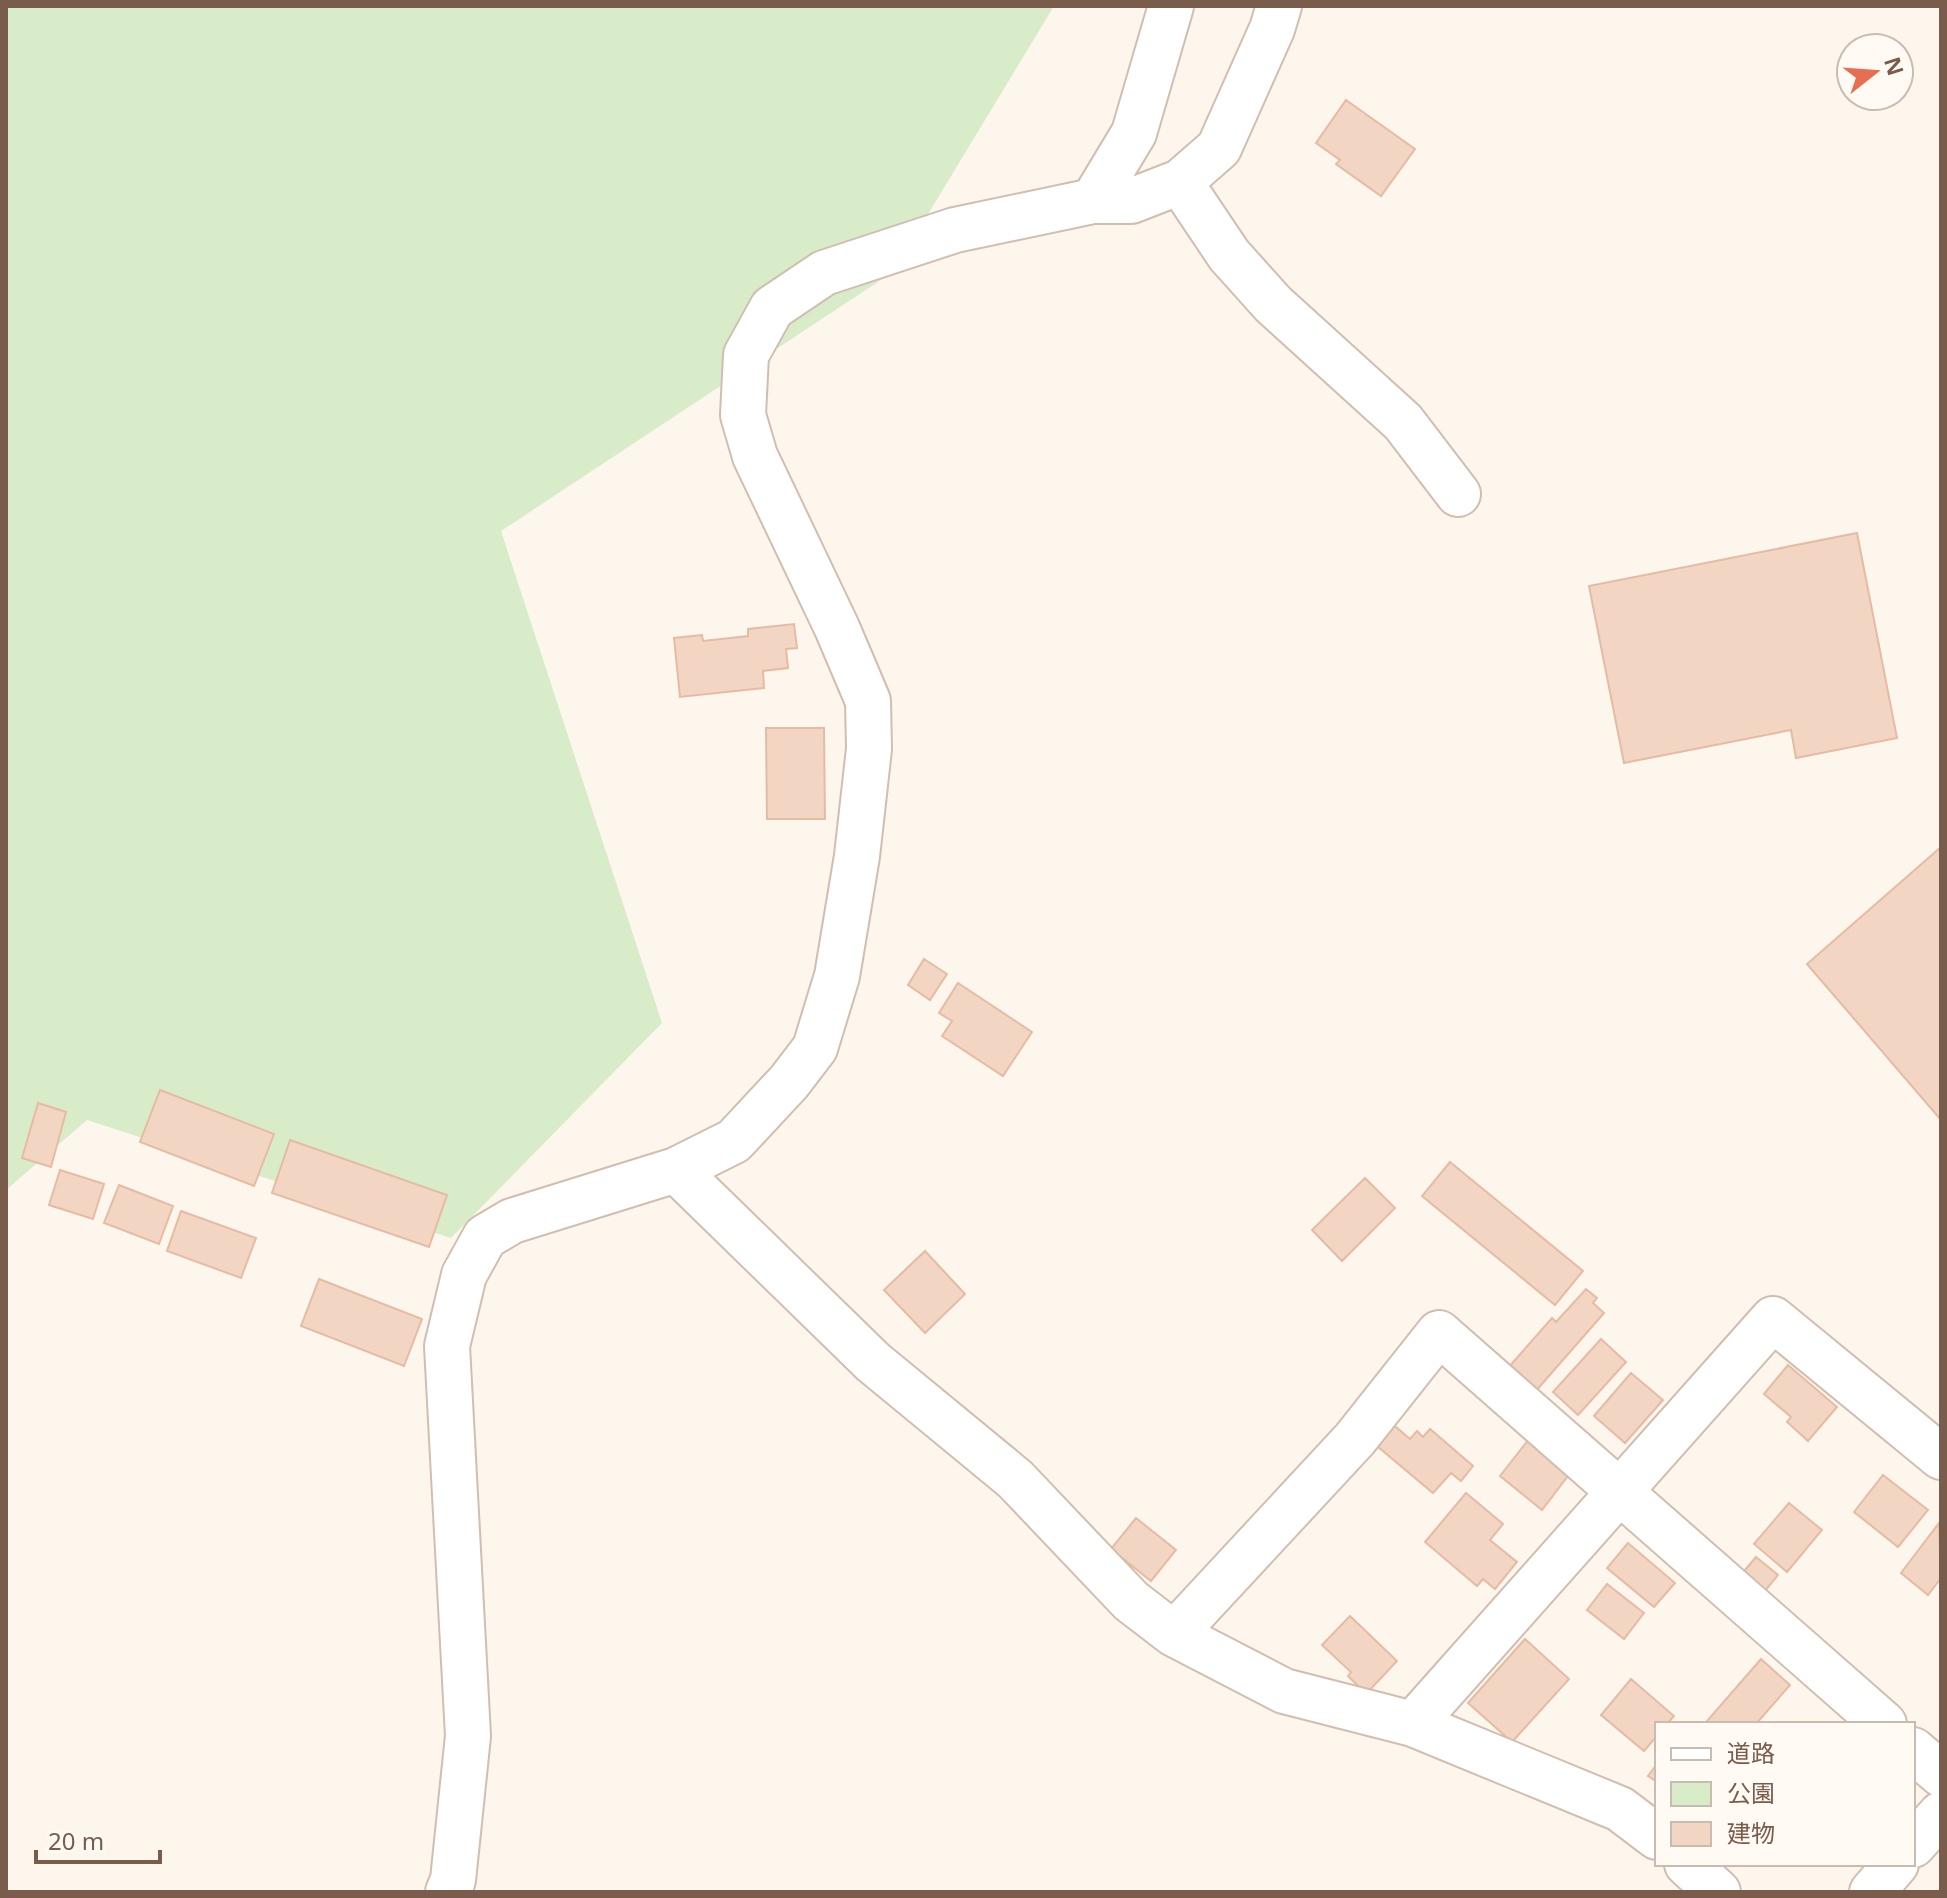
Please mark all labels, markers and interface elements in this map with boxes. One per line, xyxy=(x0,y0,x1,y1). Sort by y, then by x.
north arrow xyxy=(1835,32,1915,112)
text: N xyxy=(1878,53,1912,79)
legend xyxy=(1655,1722,1915,1866)
text: 道路 xyxy=(1727,1736,1775,1769)
text: 公園 xyxy=(1727,1776,1775,1809)
scale bar xyxy=(36,1814,160,1864)
text: 建物 xyxy=(1727,1816,1775,1849)
text: 20 m xyxy=(48,1824,104,1857)

